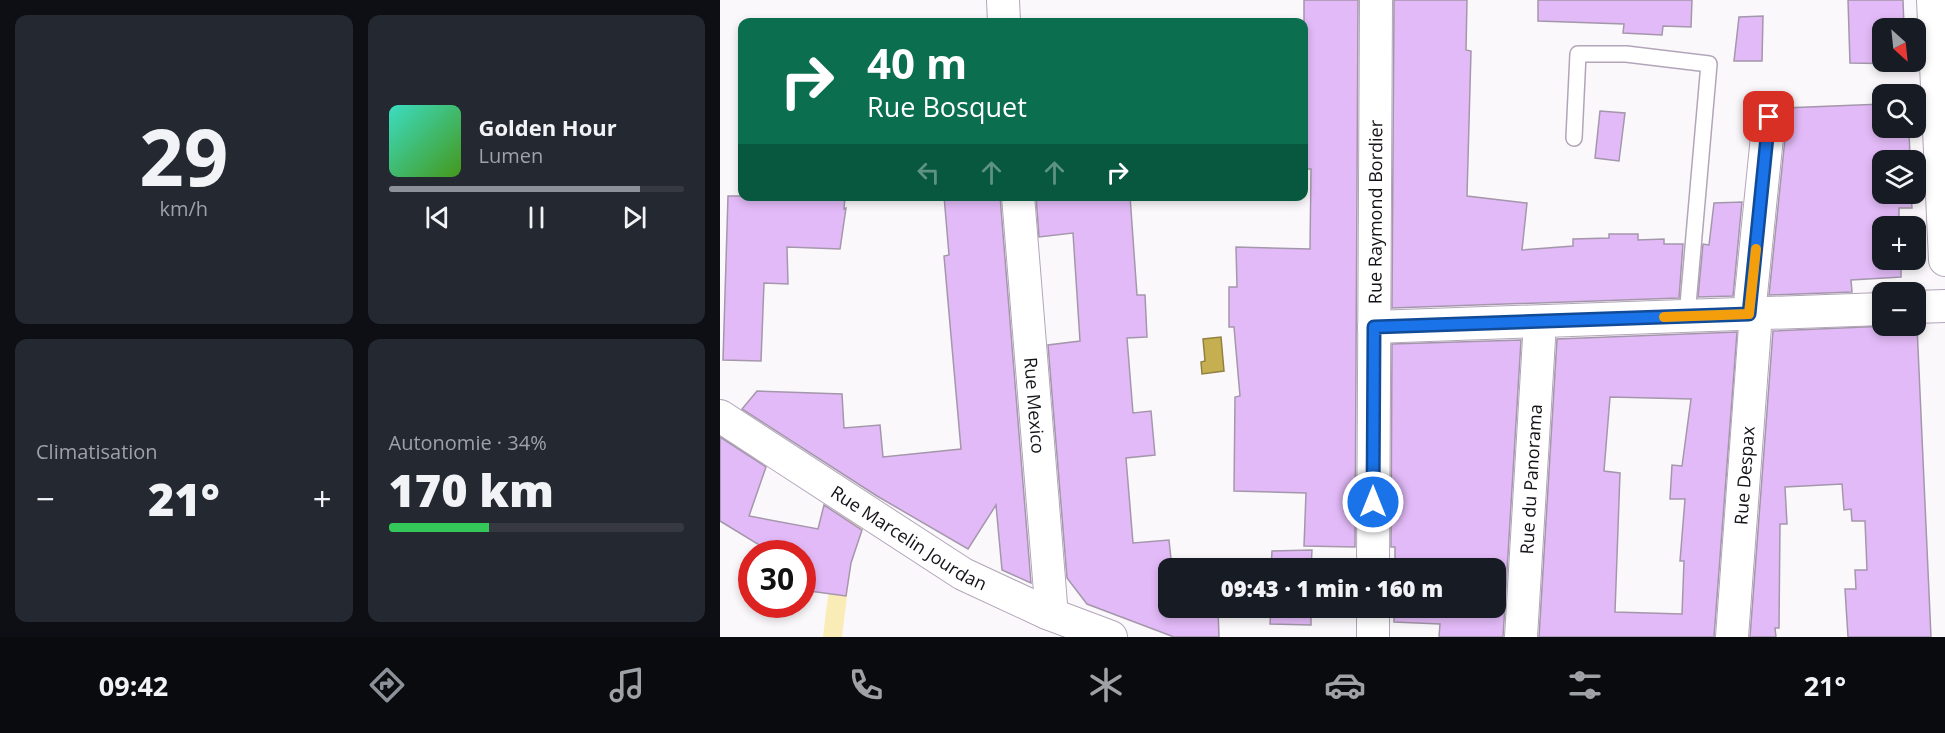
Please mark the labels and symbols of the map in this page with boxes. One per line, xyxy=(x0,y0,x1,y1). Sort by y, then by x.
north arrow xyxy=(1872,18,1926,72)
pin xyxy=(1743,91,1794,142)
street label: Rue Raymond Bordier xyxy=(1362,119,1387,304)
street label: Rue Mexico xyxy=(1019,356,1051,454)
street label: Rue du Panorama xyxy=(1514,403,1547,555)
street label: Rue Despax xyxy=(1728,425,1760,526)
position arrow xyxy=(1341,470,1405,534)
street label: Rue Marcelin Jourdan xyxy=(827,479,991,596)
speed limit sign: 30 xyxy=(738,540,816,618)

